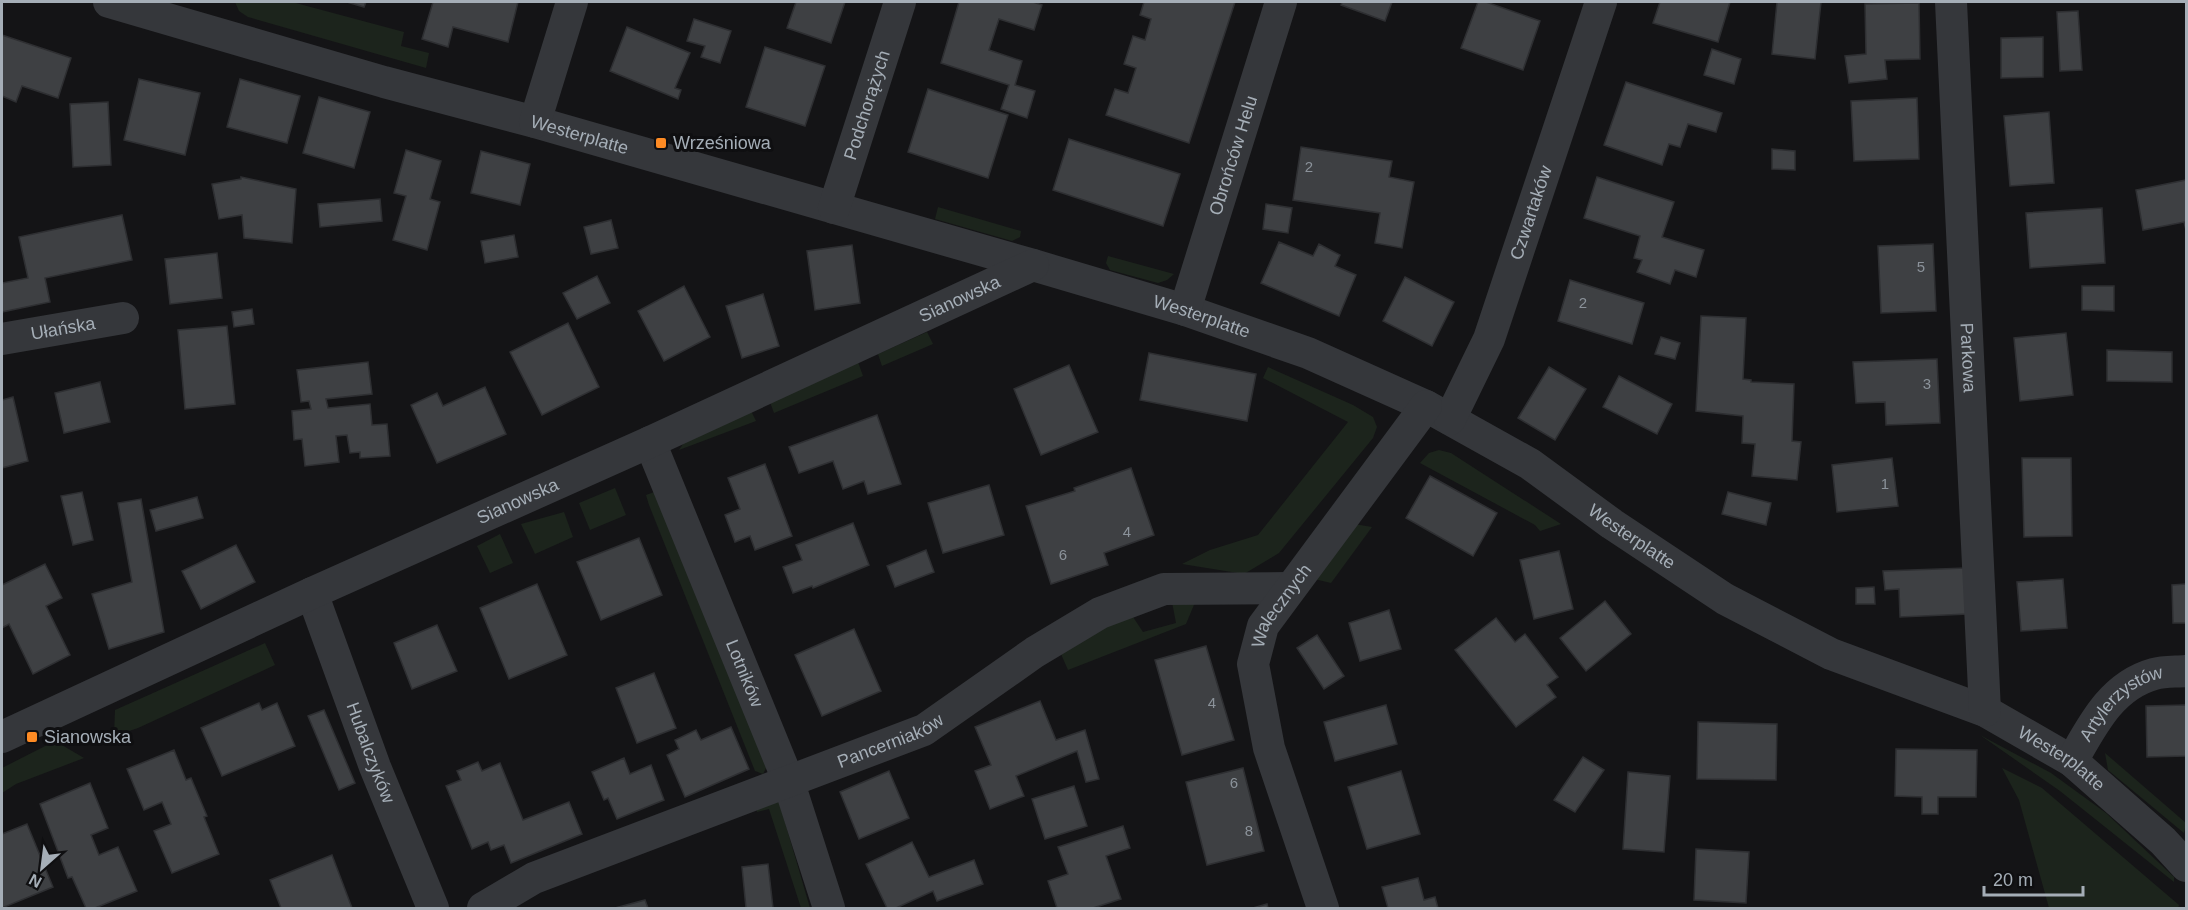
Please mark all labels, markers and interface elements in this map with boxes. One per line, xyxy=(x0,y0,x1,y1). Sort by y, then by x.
street label: Podchorążych xyxy=(840,48,894,163)
street label: Obrońców Helu xyxy=(1205,93,1261,218)
street label: Westerplatte xyxy=(528,111,631,158)
place label: Wrześniowa xyxy=(673,133,772,153)
marker: Wrześniowa xyxy=(654,136,668,150)
house number: 2 xyxy=(1305,158,1313,175)
street label: Czwartaków xyxy=(1506,162,1556,262)
house number: 5 xyxy=(1917,258,1925,275)
street label: Sianowska xyxy=(916,271,1004,326)
street label: Westerplatte xyxy=(1151,291,1253,342)
house number: 2 xyxy=(1579,294,1587,311)
street label: Ułańska xyxy=(29,313,98,344)
street label: Parkowa xyxy=(1956,322,1980,394)
house number: 3 xyxy=(1923,375,1931,392)
street label: Sianowska xyxy=(474,474,562,528)
house number: 1 xyxy=(1881,475,1889,492)
street label: Westerplatte xyxy=(1584,500,1679,573)
house number: 4 xyxy=(1123,523,1131,540)
house number: 6 xyxy=(1059,546,1067,563)
street label: Walecznych xyxy=(1248,560,1315,650)
street label: Lotników xyxy=(722,637,768,711)
street label: Artylerzystów xyxy=(2075,662,2166,745)
house number: 4 xyxy=(1208,694,1216,711)
street label: Hubalczyków xyxy=(342,700,399,807)
street label: Pancerniaków xyxy=(835,709,948,772)
street label: Westerplatte xyxy=(2014,722,2109,795)
place label: Sianowska xyxy=(44,727,132,747)
marker: Sianowska xyxy=(25,730,39,744)
house number: 6 xyxy=(1230,774,1238,791)
house number: 8 xyxy=(1245,822,1253,839)
north arrow xyxy=(12,838,72,898)
scale bar xyxy=(1984,859,2083,897)
text: 20 m xyxy=(1993,870,2033,890)
text: N xyxy=(26,871,44,891)

